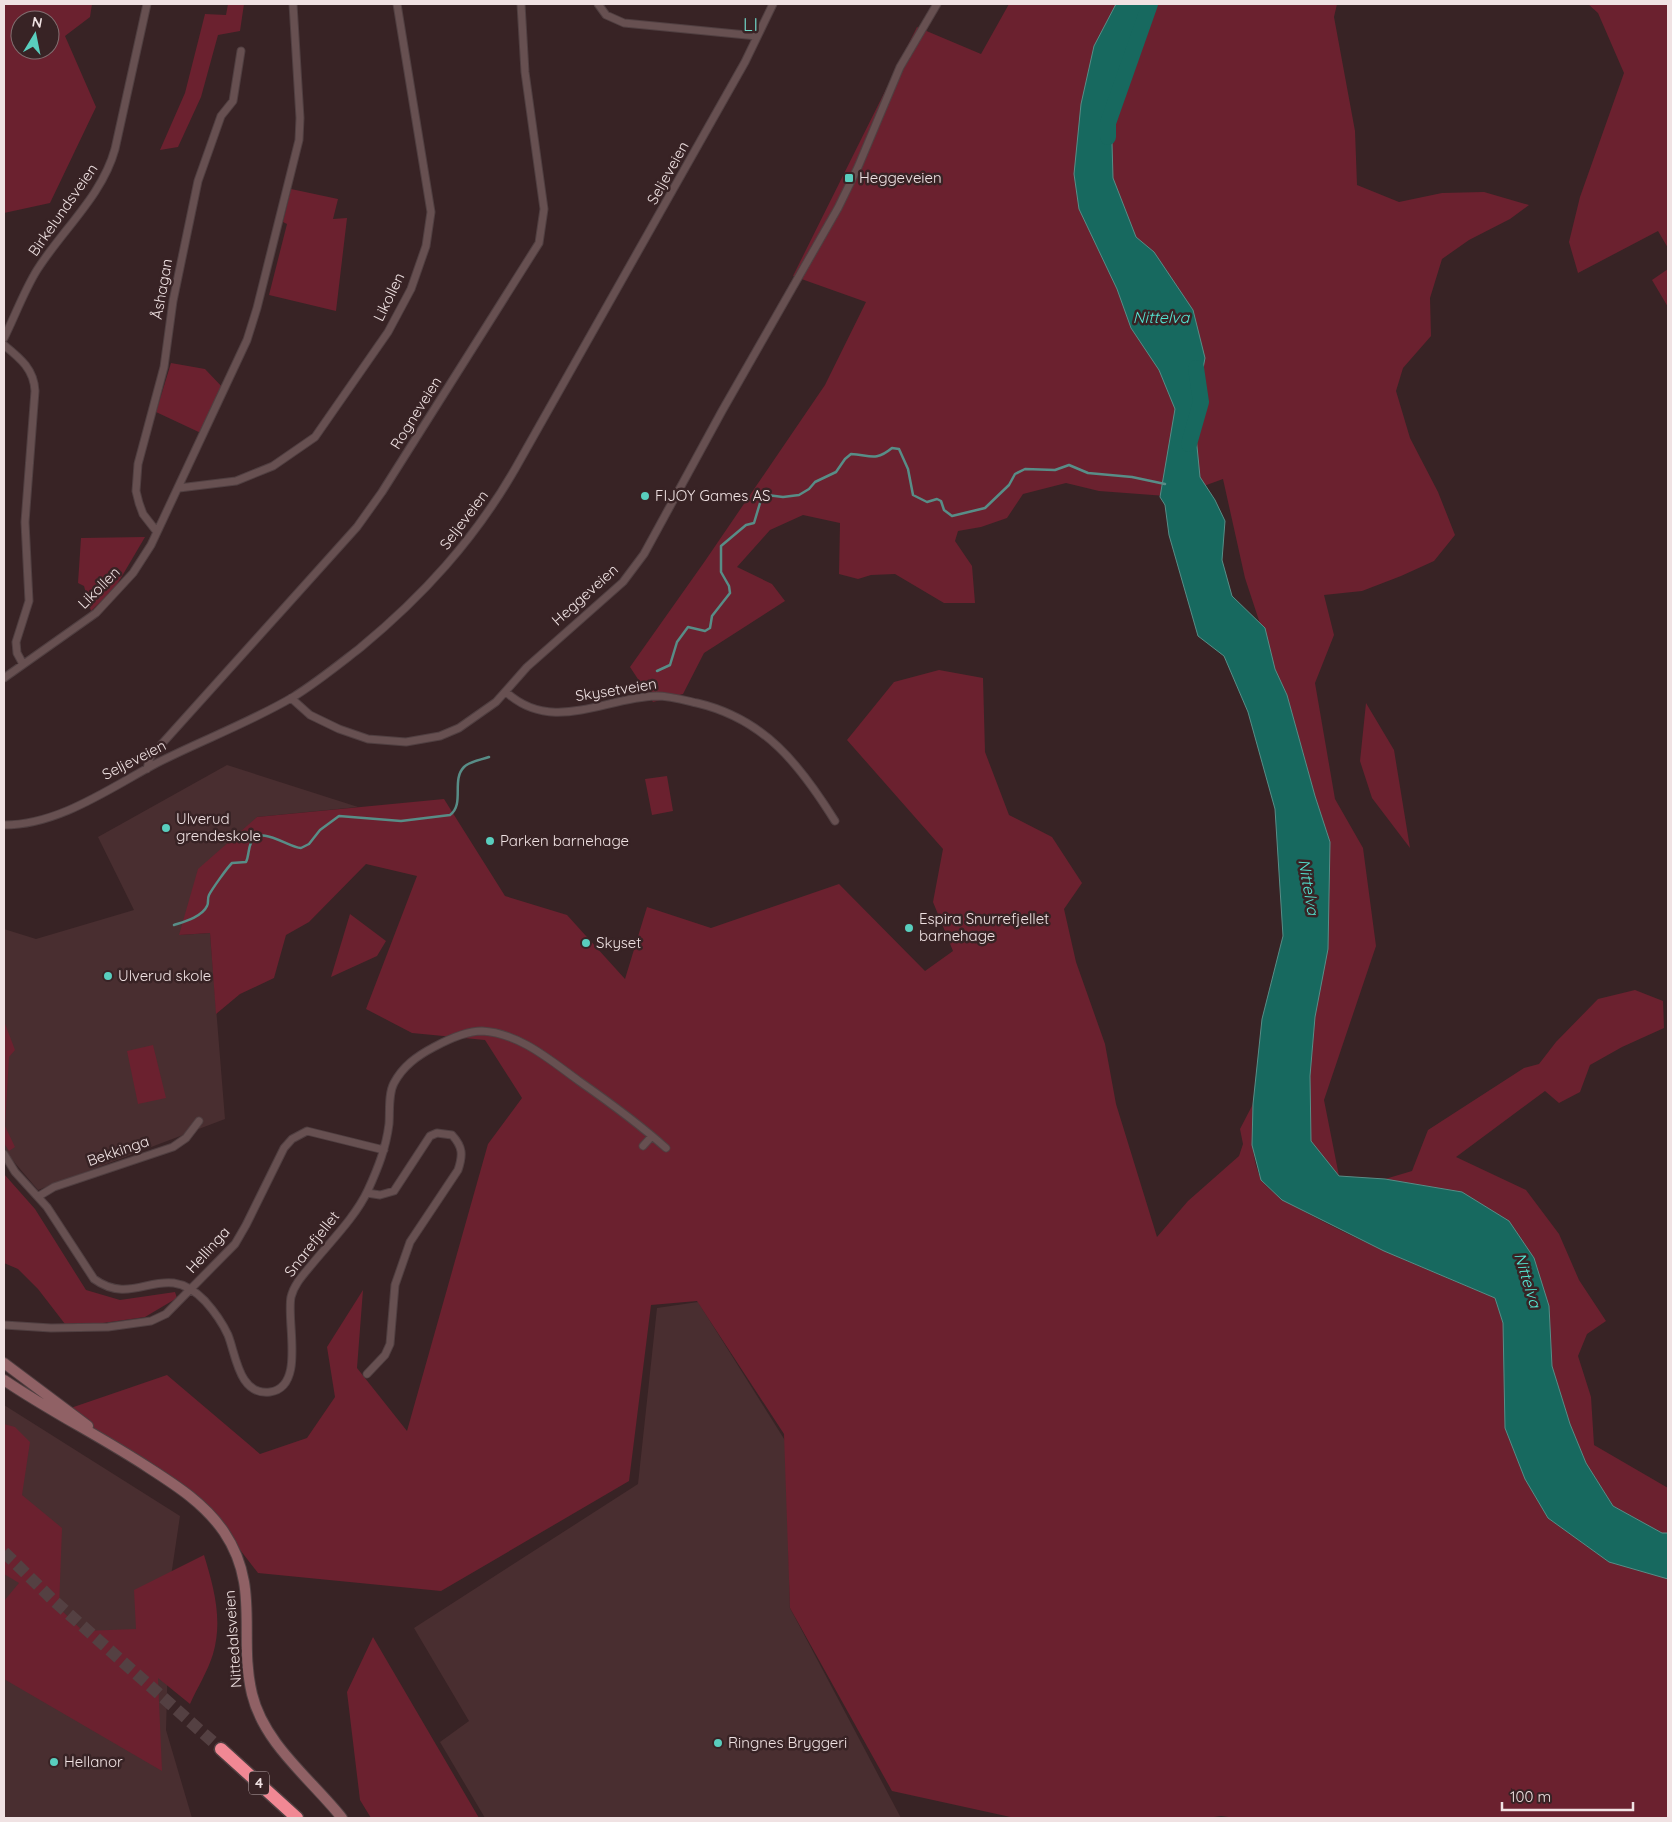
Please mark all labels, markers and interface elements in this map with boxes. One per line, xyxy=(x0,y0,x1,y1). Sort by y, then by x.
north arrow xyxy=(10,10,60,60)
text: N xyxy=(31,12,44,32)
district label: LI xyxy=(743,13,759,36)
street label: Seljeveien xyxy=(642,138,693,208)
street label: Birkelundsveien xyxy=(24,160,101,260)
place label: Heggeveien xyxy=(859,168,942,187)
marker: Heggeveien xyxy=(843,172,855,184)
street label: Åshagan xyxy=(147,257,176,321)
street label: Likollen xyxy=(369,269,408,324)
water label: Nittelva xyxy=(1133,307,1190,327)
street label: Rogneveien xyxy=(386,373,445,453)
street label: Seljeveien xyxy=(435,486,492,553)
place label: FIJOY Games AS xyxy=(655,486,771,505)
marker: FIJOY Games AS xyxy=(639,490,651,502)
street label: Heggeveien xyxy=(548,560,622,629)
street label: Likollen xyxy=(74,563,124,613)
street label: Skysetveien xyxy=(574,674,658,705)
street label: Seljeveien xyxy=(99,735,169,784)
place label: Ulverud grendeskole xyxy=(176,809,261,845)
marker: Ulverud grendeskole xyxy=(160,822,172,834)
place label: Parken barnehage xyxy=(500,831,629,850)
marker: Parken barnehage xyxy=(484,835,496,847)
water label: Nittelva xyxy=(1294,858,1324,918)
place label: Espira Snurrefjellet barnehage xyxy=(919,909,1049,945)
marker: Espira Snurrefjellet barnehage xyxy=(903,922,915,934)
place label: Skyset xyxy=(596,933,641,952)
marker: Skyset xyxy=(580,937,592,949)
place label: Ulverud skole xyxy=(118,966,211,985)
marker: Ulverud skole xyxy=(102,970,114,982)
street label: Bekkinga xyxy=(84,1131,151,1170)
street label: Snarefjellet xyxy=(280,1207,343,1280)
street label: Hellinga xyxy=(182,1222,234,1277)
water label: Nittelva xyxy=(1510,1250,1546,1311)
street label: Nittedalsveien xyxy=(220,1589,245,1689)
place label: Ringnes Bryggeri xyxy=(728,1733,847,1752)
marker: Ringnes Bryggeri xyxy=(712,1737,724,1749)
place label: Hellanor xyxy=(64,1752,123,1771)
marker: Hellanor xyxy=(48,1756,60,1768)
road number: 4 xyxy=(249,1772,269,1795)
scale bar xyxy=(1502,1780,1633,1812)
text: 100 m xyxy=(1510,1787,1551,1806)

